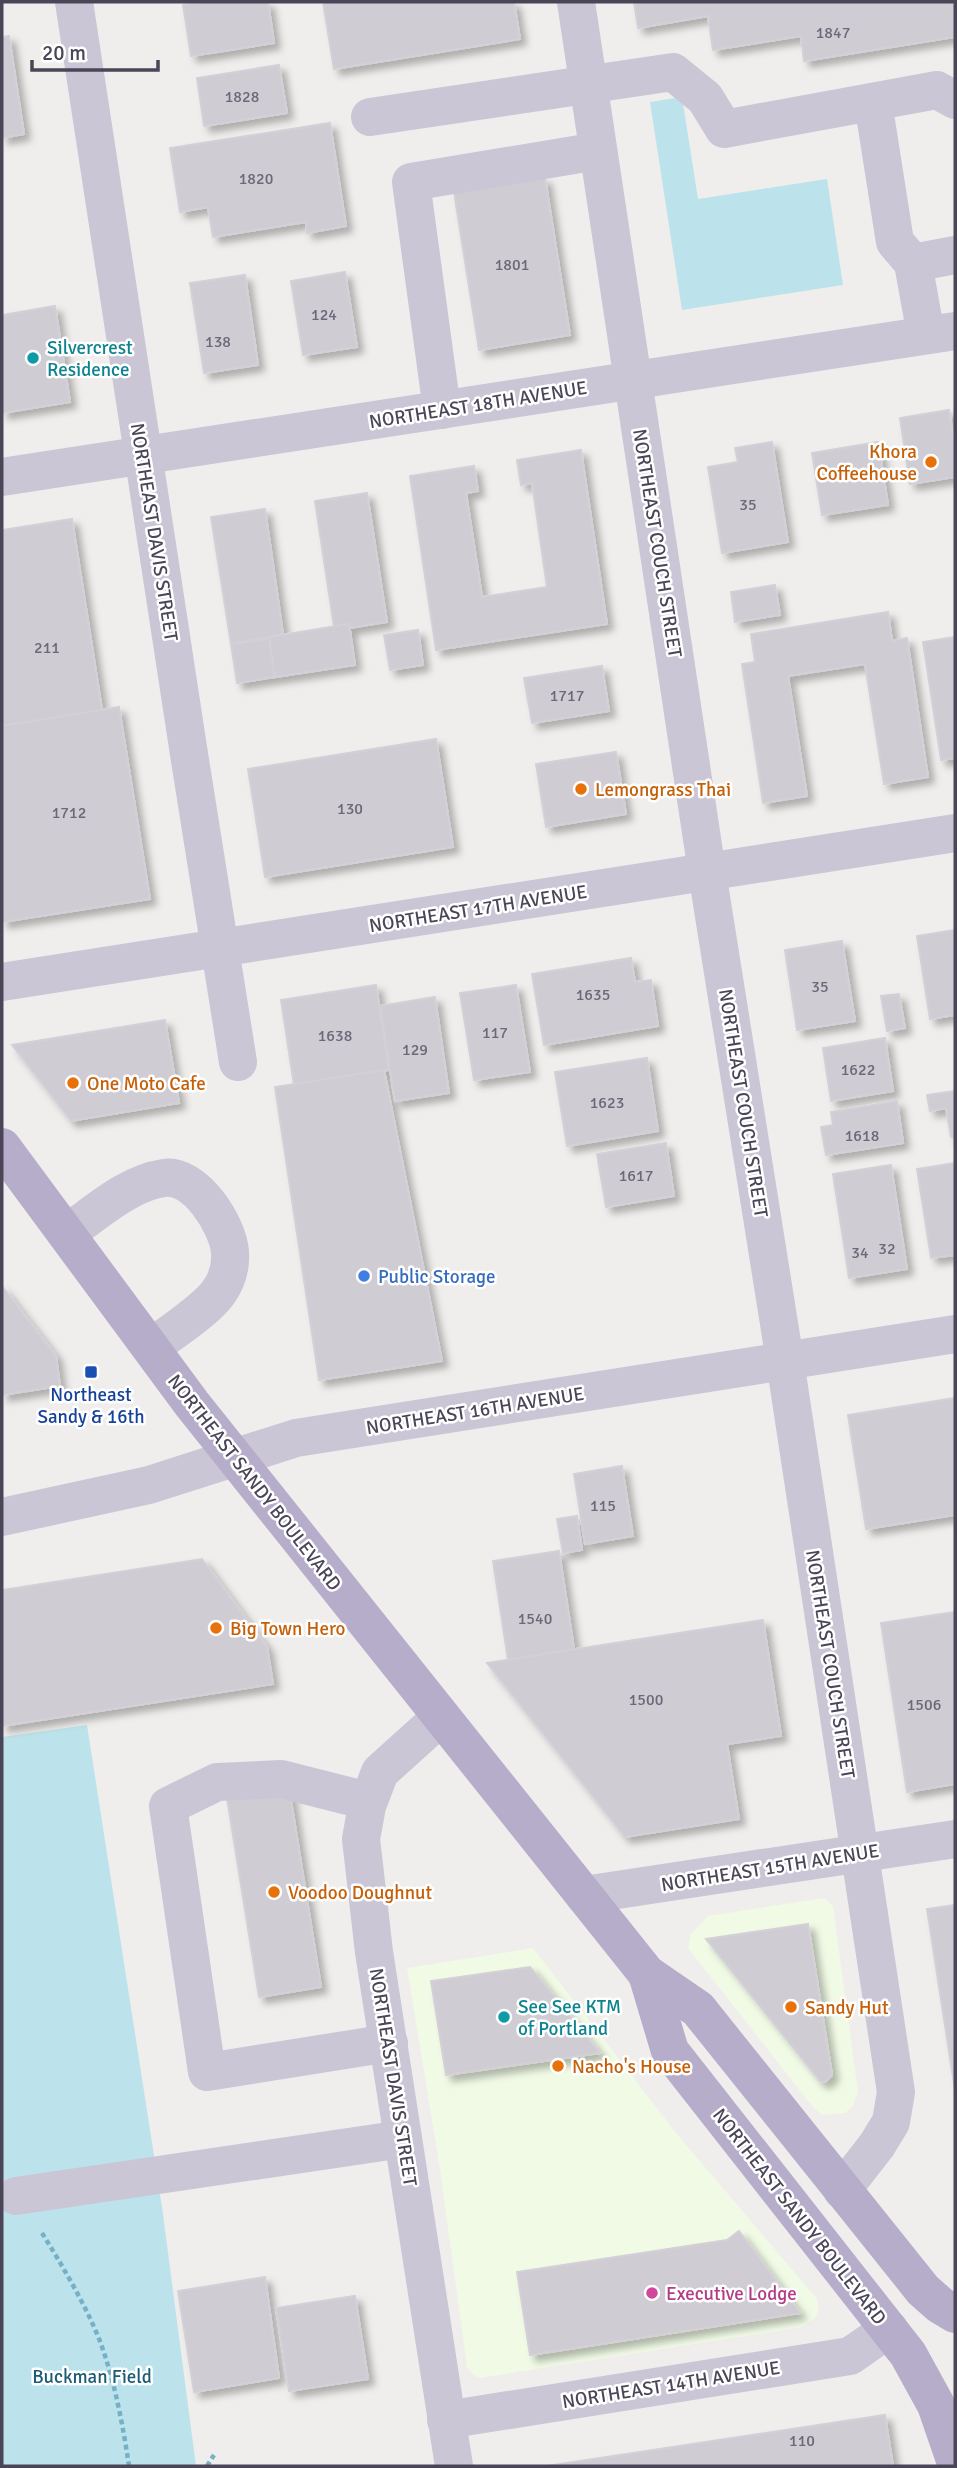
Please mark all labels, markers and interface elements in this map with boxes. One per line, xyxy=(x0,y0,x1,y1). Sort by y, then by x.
house number: 1847 xyxy=(816,23,850,43)
scale bar xyxy=(32,28,158,72)
text: 20 m xyxy=(42,40,86,66)
house number: 1828 xyxy=(225,87,259,107)
house number: 1820 xyxy=(239,169,273,189)
house number: 1801 xyxy=(495,255,529,275)
house number: 124 xyxy=(311,305,337,325)
house number: 138 xyxy=(205,332,231,352)
place label: Silvercrest Residence xyxy=(47,336,133,382)
marker: Silvercrest Residence xyxy=(25,350,41,366)
street label: NORTHEAST 18TH AVENUE xyxy=(368,376,589,434)
street label: NORTHEAST DAVIS STREET xyxy=(125,421,183,643)
street label: NORTHEAST COUCH STREET xyxy=(627,427,687,660)
place label: Khora Coffeehouse xyxy=(816,440,917,486)
marker: Khora Coffeehouse xyxy=(923,454,939,470)
house number: 35 xyxy=(739,495,757,515)
house number: 211 xyxy=(34,638,60,658)
house number: 1717 xyxy=(550,686,584,706)
place label: Lemongrass Thai xyxy=(595,778,731,802)
marker: Lemongrass Thai xyxy=(573,781,589,797)
house number: 130 xyxy=(337,799,363,819)
house number: 1712 xyxy=(52,803,86,823)
street label: NORTHEAST 17TH AVENUE xyxy=(368,880,589,938)
house number: 35 xyxy=(811,977,829,997)
house number: 1635 xyxy=(576,985,610,1005)
street label: NORTHEAST COUCH STREET xyxy=(713,987,773,1220)
house number: 117 xyxy=(482,1023,508,1043)
house number: 1638 xyxy=(318,1026,352,1046)
house number: 129 xyxy=(402,1040,428,1060)
house number: 1622 xyxy=(841,1060,875,1080)
place label: One Moto Cafe xyxy=(87,1072,206,1096)
marker: One Moto Cafe xyxy=(65,1075,81,1091)
house number: 1623 xyxy=(590,1093,624,1113)
house number: 1618 xyxy=(845,1126,879,1146)
house number: 1617 xyxy=(619,1166,653,1186)
house number: 32 xyxy=(878,1239,896,1259)
house number: 34 xyxy=(851,1243,869,1263)
place label: Public Storage xyxy=(378,1265,496,1289)
marker: Public Storage xyxy=(356,1268,372,1284)
marker: Northeast Sandy & 16th xyxy=(83,1364,99,1380)
street label: NORTHEAST SANDY BOULEVARD xyxy=(162,1370,346,1596)
street label: NORTHEAST 16TH AVENUE xyxy=(365,1382,586,1440)
place label: Northeast Sandy & 16th xyxy=(37,1383,145,1429)
house number: 115 xyxy=(590,1496,616,1516)
street label: NORTHEAST COUCH STREET xyxy=(800,1548,860,1781)
house number: 1540 xyxy=(518,1609,552,1629)
place label: Big Town Hero xyxy=(230,1617,346,1641)
marker: Big Town Hero xyxy=(208,1620,224,1636)
house number: 1500 xyxy=(629,1690,663,1710)
house number: 1506 xyxy=(907,1695,941,1715)
street label: NORTHEAST 15TH AVENUE xyxy=(660,1839,881,1897)
place label: Voodoo Doughnut xyxy=(288,1881,432,1905)
marker: Voodoo Doughnut xyxy=(266,1884,282,1900)
street label: NORTHEAST DAVIS STREET xyxy=(364,1966,422,2188)
place label: See See KTM of Portland xyxy=(518,1995,621,2041)
place label: Sandy Hut xyxy=(805,1996,889,2020)
marker: Sandy Hut xyxy=(783,1999,799,2015)
marker: See See KTM of Portland xyxy=(496,2009,512,2025)
place label: Nacho's House xyxy=(572,2055,691,2079)
marker: Nacho's House xyxy=(550,2058,566,2074)
street label: NORTHEAST SANDY BOULEVARD xyxy=(707,2104,891,2330)
place label: Executive Lodge xyxy=(666,2282,797,2306)
marker: Executive Lodge xyxy=(644,2285,660,2301)
street label: NORTHEAST 14TH AVENUE xyxy=(561,2356,782,2414)
park label: Buckman Field xyxy=(32,2365,152,2389)
house number: 110 xyxy=(789,2431,815,2451)

